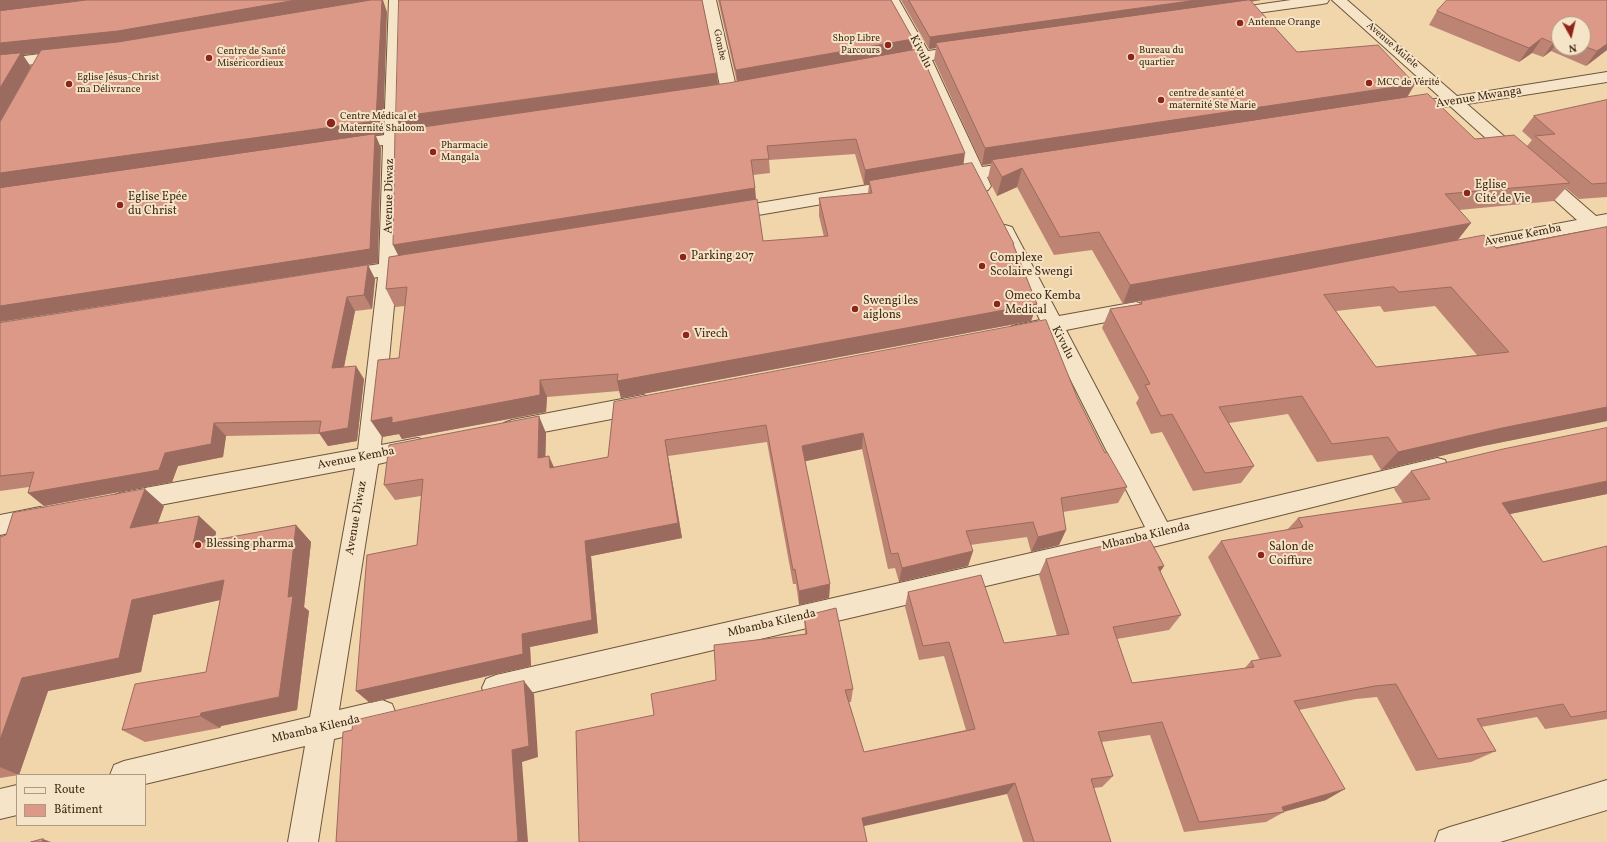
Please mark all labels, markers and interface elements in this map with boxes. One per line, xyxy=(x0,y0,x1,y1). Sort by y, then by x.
north arrow xyxy=(1551,16,1591,56)
place label: Antenne Orange xyxy=(1248,17,1320,29)
marker: Antenne Orange xyxy=(1235,18,1245,28)
street label: Avenue Mulele xyxy=(1364,20,1420,72)
street label: Gombe xyxy=(710,28,728,62)
place label: Shop Libre Parcours xyxy=(832,33,880,56)
street label: Kivulu xyxy=(906,33,934,71)
text: N xyxy=(1568,39,1578,55)
marker: Shop Libre Parcours xyxy=(883,40,893,50)
place label: Bureau du quartier xyxy=(1139,45,1184,68)
place label: Centre de Santé Miséricordieux xyxy=(217,46,286,70)
marker: Bureau du quartier xyxy=(1126,52,1136,62)
marker: Centre de Santé Miséricordieux xyxy=(204,53,214,63)
place label: Eglise Jésus-Christ ma Délivrance xyxy=(77,72,159,96)
place label: MCC de Vérité xyxy=(1377,77,1440,89)
marker: MCC de Vérité xyxy=(1364,78,1374,88)
marker: Eglise Jésus-Christ ma Délivrance xyxy=(64,79,74,89)
street label: Avenue Mwanga xyxy=(1435,84,1523,112)
place label: centre de santé et maternité Ste Marie xyxy=(1169,88,1256,112)
marker: centre de santé et maternité Ste Marie xyxy=(1156,95,1166,105)
place label: Centre Médical et Maternité Shaloom xyxy=(340,111,425,134)
marker: Centre Médical et Maternité Shaloom xyxy=(325,117,337,129)
place label: Pharmacie Mangala xyxy=(441,140,488,164)
marker: Pharmacie Mangala xyxy=(428,147,438,157)
street label: Avenue Diwaz xyxy=(382,158,398,234)
place label: Eglise Cité de Vie xyxy=(1475,179,1530,207)
marker: Eglise Cité de Vie xyxy=(1462,188,1472,198)
place label: Eglise Epée du Christ xyxy=(128,191,187,219)
marker: Eglise Epée du Christ xyxy=(115,200,125,210)
street label: Avenue Kemba xyxy=(1483,221,1563,251)
place label: Parking 207 xyxy=(691,250,754,264)
marker: Parking 207 xyxy=(678,252,688,262)
place label: Complexe Scolaire Swengi xyxy=(990,252,1073,280)
marker: Complexe Scolaire Swengi xyxy=(977,261,987,271)
place label: Omeco Kemba Medical xyxy=(1005,290,1081,318)
place label: Swengi les aiglons xyxy=(863,295,918,323)
marker: Omeco Kemba Medical xyxy=(992,299,1002,309)
marker: Swengi les aiglons xyxy=(850,304,860,314)
street label: Kivulu xyxy=(1048,324,1076,362)
place label: Virech xyxy=(694,328,728,342)
marker: Virech xyxy=(681,330,691,340)
street label: Avenue Kemba xyxy=(316,444,396,474)
street label: Avenue Diwaz xyxy=(343,480,371,556)
street label: Mbamba Kilenda xyxy=(1100,520,1192,554)
place label: Blessing pharma xyxy=(206,538,294,552)
marker: Blessing pharma xyxy=(193,540,203,550)
place label: Salon de Coiffure xyxy=(1269,541,1314,569)
marker: Salon de Coiffure xyxy=(1256,550,1266,560)
street label: Mbamba Kilenda xyxy=(726,607,818,641)
street label: Mbamba Kilenda xyxy=(270,713,362,747)
legend xyxy=(16,774,146,826)
text: Route xyxy=(54,782,85,798)
text: Bâtiment xyxy=(54,802,103,818)

